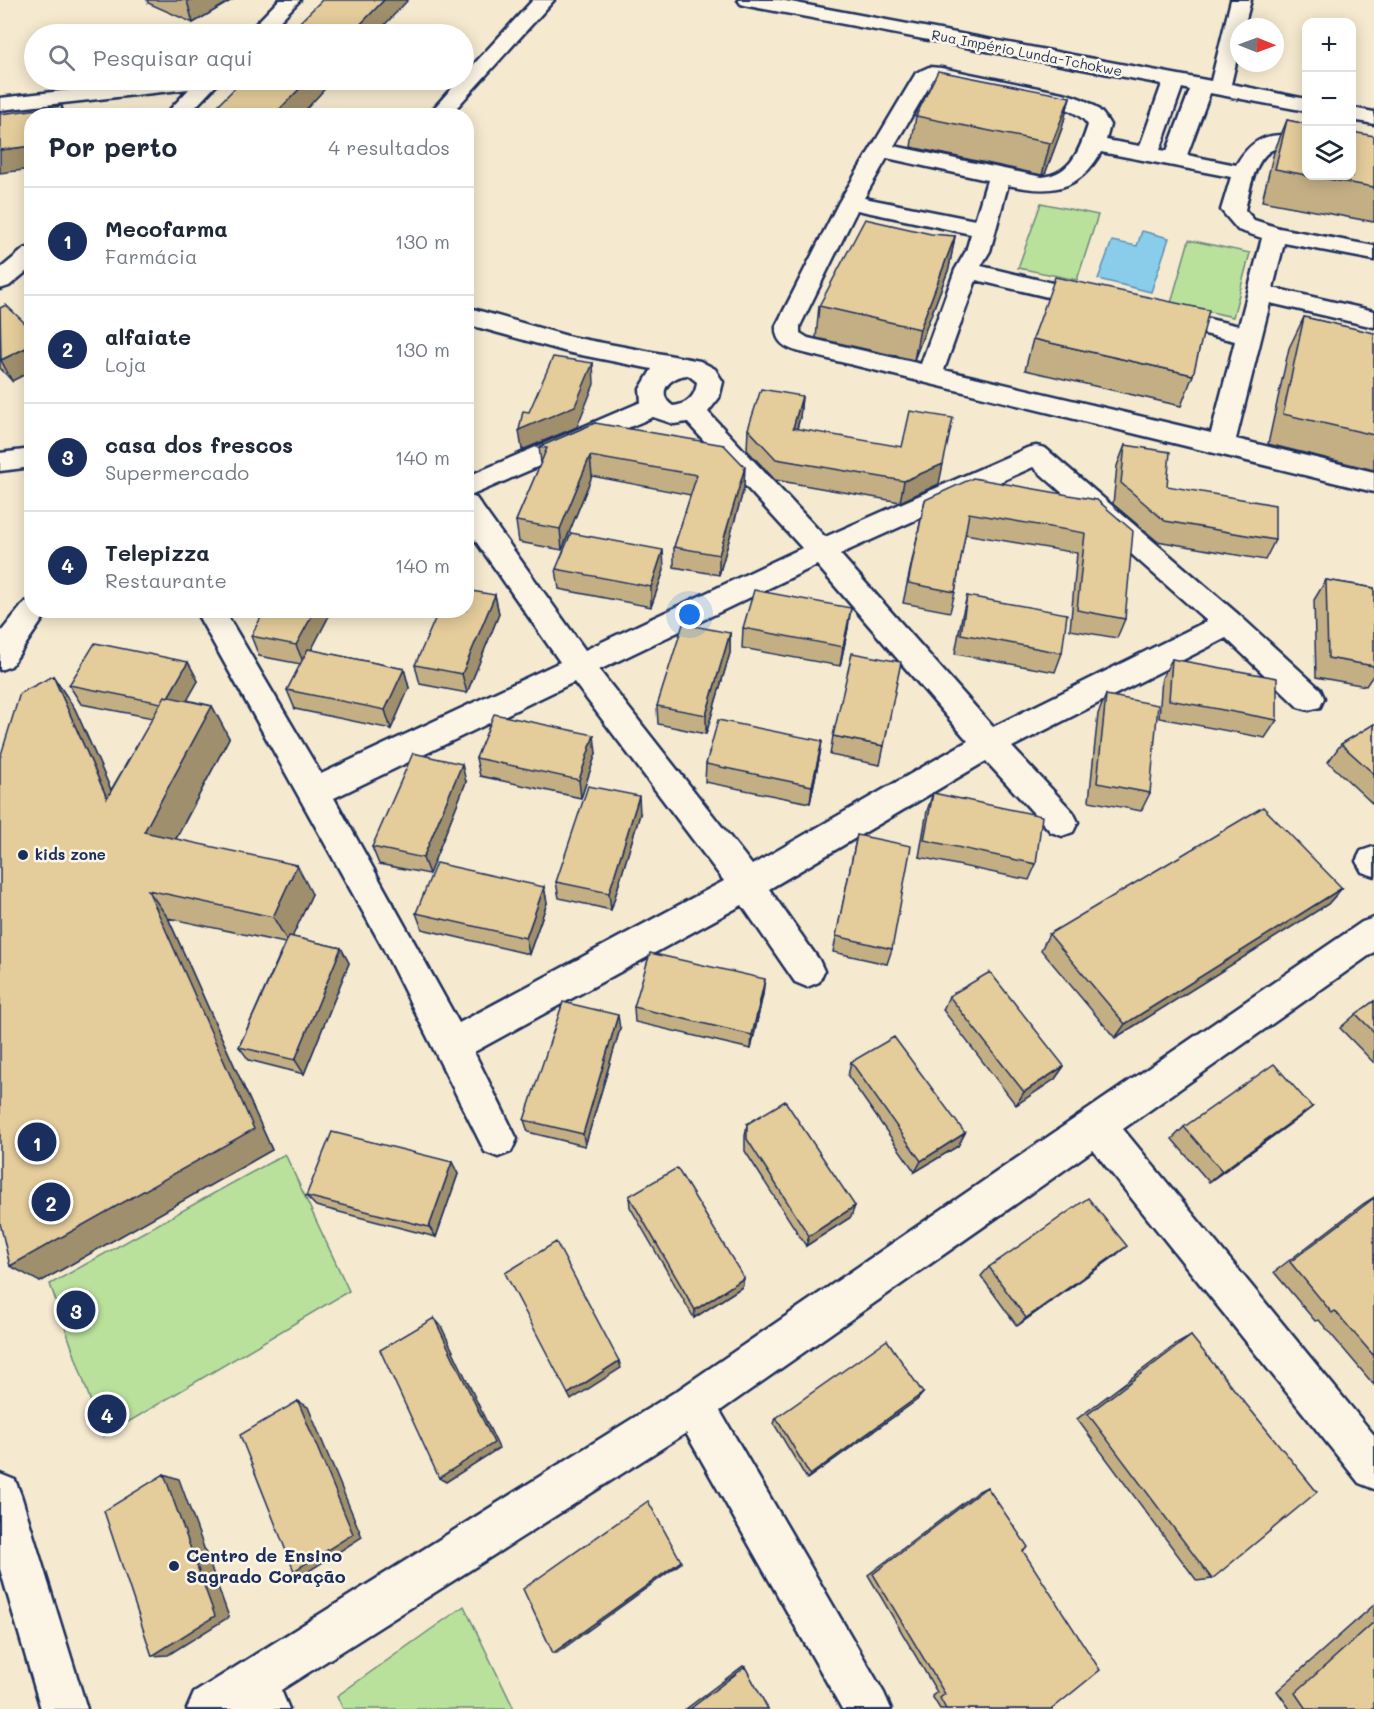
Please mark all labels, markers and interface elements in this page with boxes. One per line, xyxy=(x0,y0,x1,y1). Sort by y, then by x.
north arrow xyxy=(1230,18,1284,72)
map controls xyxy=(1302,18,1356,180)
button: + xyxy=(1302,18,1356,72)
search box xyxy=(24,24,474,90)
street label: Rua Império Lunda-Tchokwe xyxy=(930,25,1124,80)
icon: search xyxy=(45,41,78,74)
text: Pesquisar aqui xyxy=(93,43,253,72)
button: − xyxy=(1302,72,1356,126)
button: layers xyxy=(1302,126,1356,180)
text: Por perto xyxy=(48,130,177,164)
text: 4 resultados xyxy=(328,134,450,160)
text: Mecofarma xyxy=(105,214,228,243)
text: 1 xyxy=(63,228,72,254)
text: 130 m xyxy=(395,228,450,254)
text: Farmácia xyxy=(105,243,197,269)
text: alfaiate xyxy=(105,322,191,351)
text: 2 xyxy=(62,336,73,362)
text: 130 m xyxy=(395,336,450,362)
text: Loja xyxy=(105,351,147,377)
text: casa dos frescos xyxy=(105,430,293,459)
text: 3 xyxy=(62,444,74,470)
text: 140 m xyxy=(395,444,450,470)
text: Supermercado xyxy=(105,459,249,485)
text: Telepizza xyxy=(105,538,210,567)
text: 4 xyxy=(61,552,74,578)
text: 140 m xyxy=(395,552,450,578)
text: Restaurante xyxy=(105,567,227,593)
your location xyxy=(675,600,704,629)
place label: kids zone xyxy=(35,844,106,864)
marker: kids zone xyxy=(16,848,30,862)
pin: 1 xyxy=(18,1120,57,1164)
pin: 2 xyxy=(32,1180,70,1224)
pin: 3 xyxy=(56,1288,96,1332)
pin: 4 xyxy=(88,1392,126,1436)
place label: Centro de Ensino Sagrado Coração xyxy=(186,1543,346,1588)
marker: Centro de Ensino Sagrado Coração xyxy=(167,1559,181,1573)

